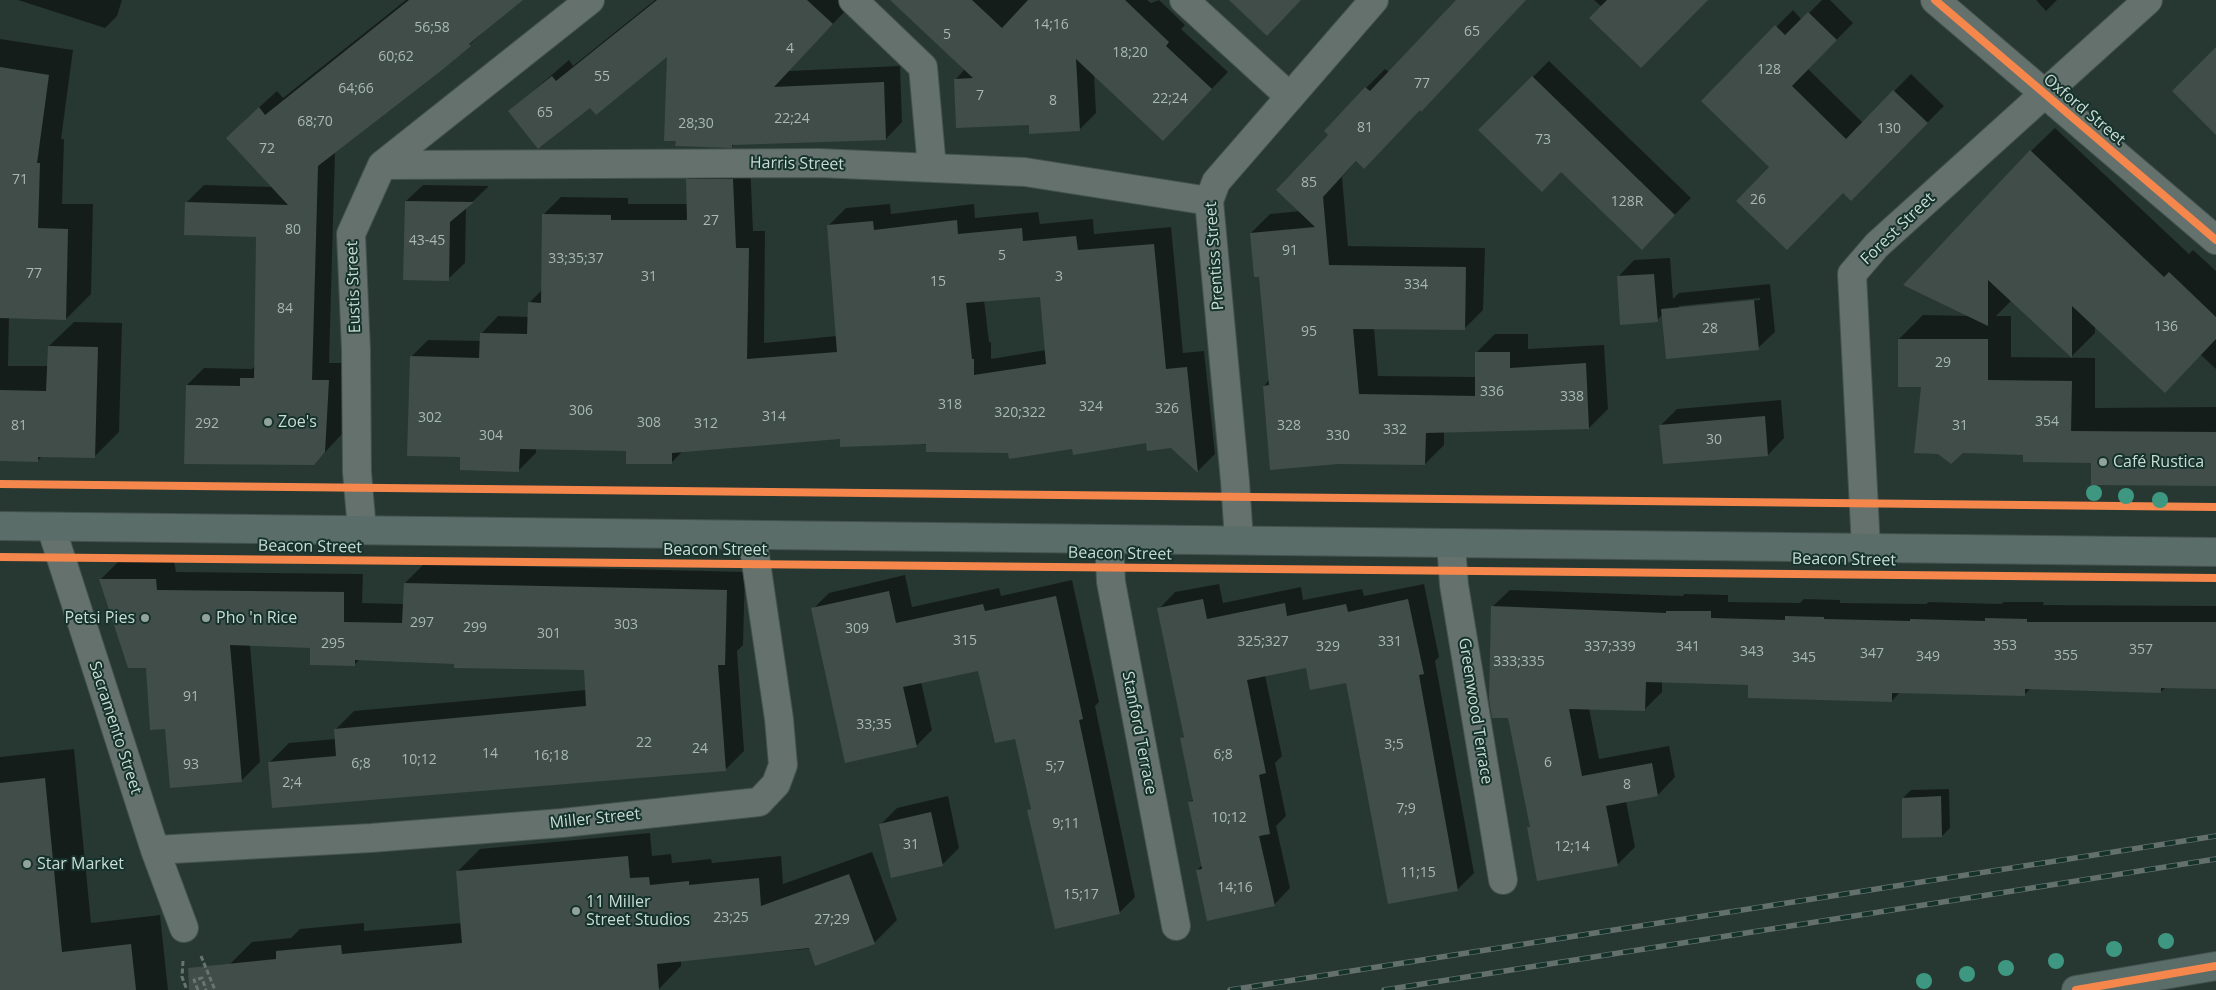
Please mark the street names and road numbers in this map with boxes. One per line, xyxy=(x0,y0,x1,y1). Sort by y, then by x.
street label: Oxford Street xyxy=(2039,70,2129,150)
street label: Harris Street xyxy=(750,154,844,174)
street label: Forest Street xyxy=(1857,189,1939,269)
street label: Prentiss Street xyxy=(1202,201,1228,311)
street label: Eustis Street xyxy=(343,240,365,334)
street label: Beacon Street xyxy=(258,536,362,558)
street label: Beacon Street xyxy=(663,540,767,560)
street label: Beacon Street xyxy=(1068,543,1172,565)
street label: Beacon Street xyxy=(1792,549,1896,571)
street label: Greenwood Terrace xyxy=(1454,636,1496,786)
street label: Sacramento Street xyxy=(84,659,146,797)
street label: Stanford Terrace xyxy=(1118,670,1160,796)
street label: Miller Street xyxy=(549,805,641,833)

